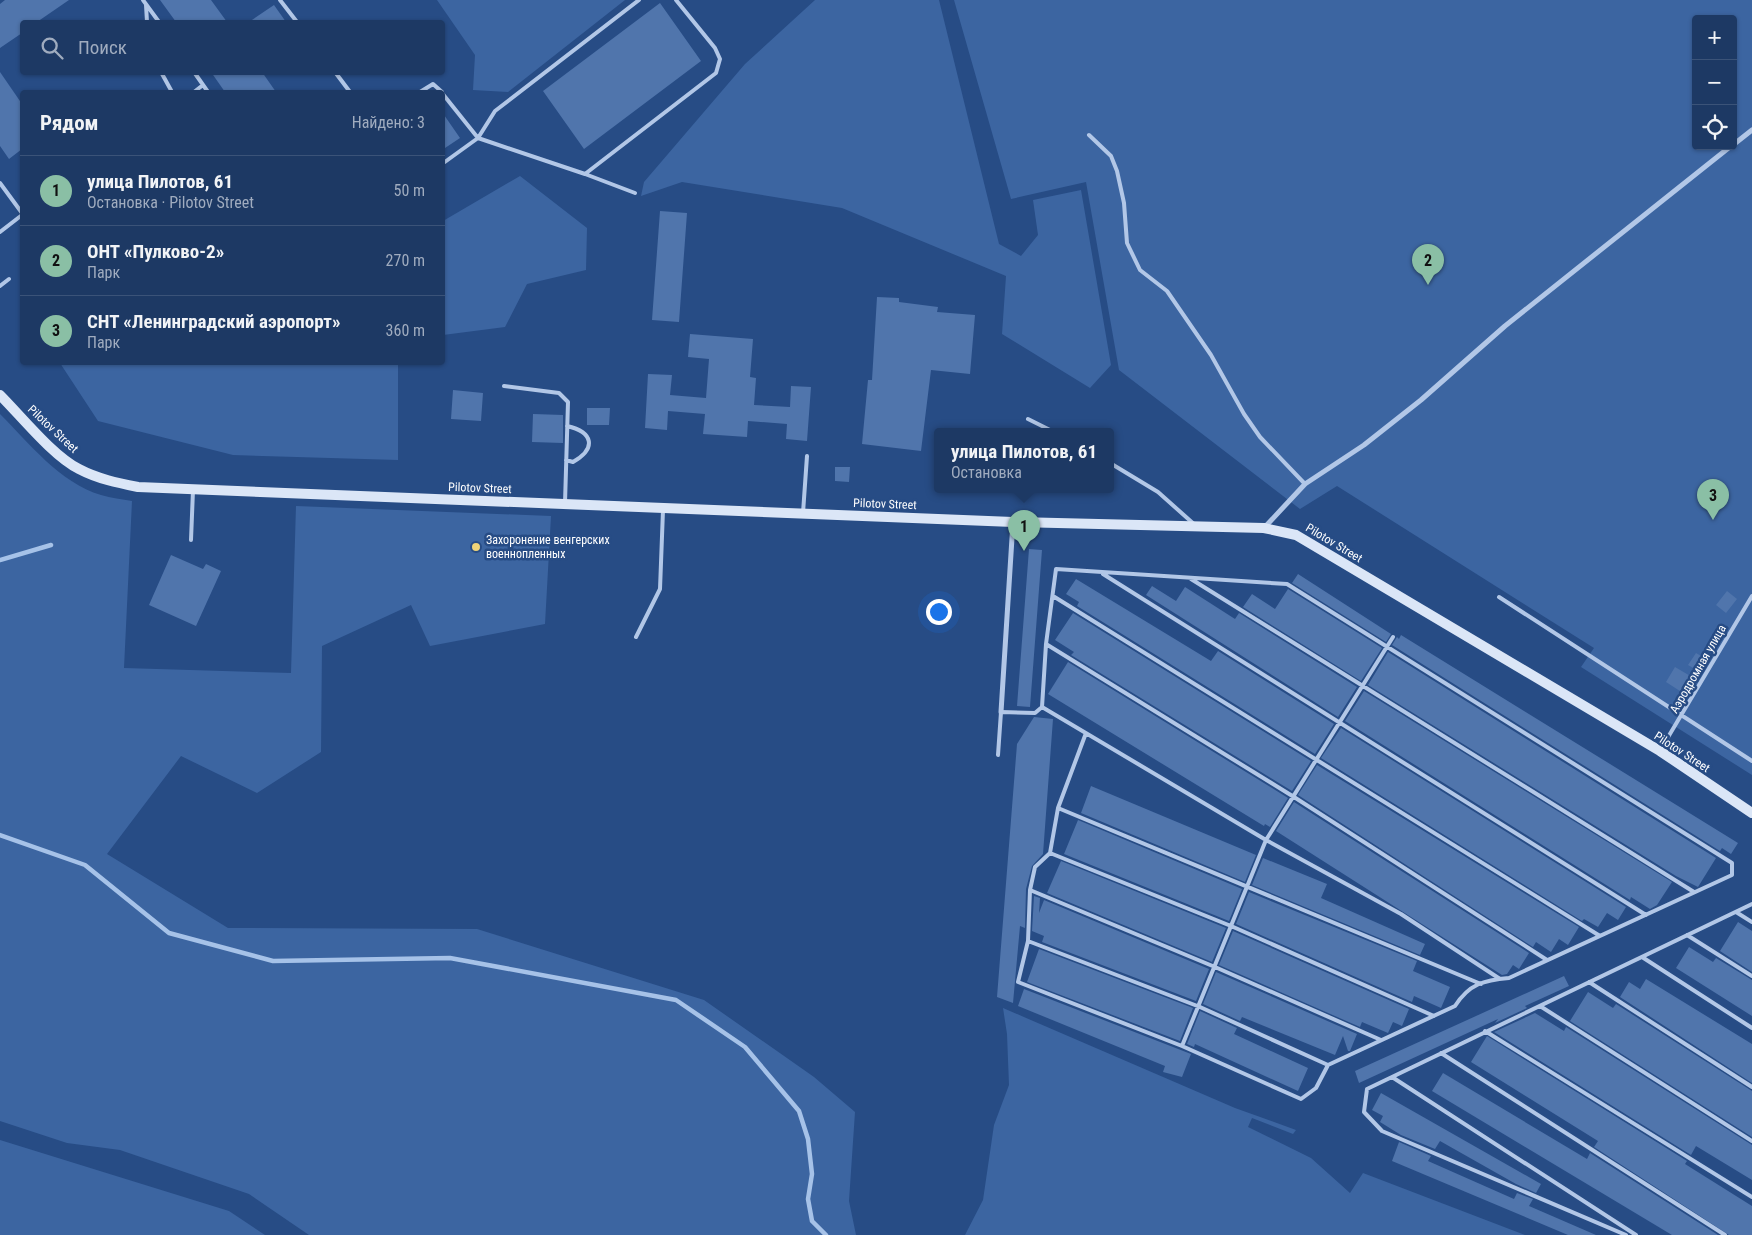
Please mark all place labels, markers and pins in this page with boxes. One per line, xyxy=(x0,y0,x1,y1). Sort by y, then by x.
pin: 2 xyxy=(1412,244,1444,285)
pin: 3 xyxy=(1697,479,1729,520)
pin: 1 xyxy=(1008,510,1040,551)
place label: Захоронение венгерских военнопленных xyxy=(486,533,610,561)
marker: Захоронение венгерских военнопленных xyxy=(470,541,482,553)

